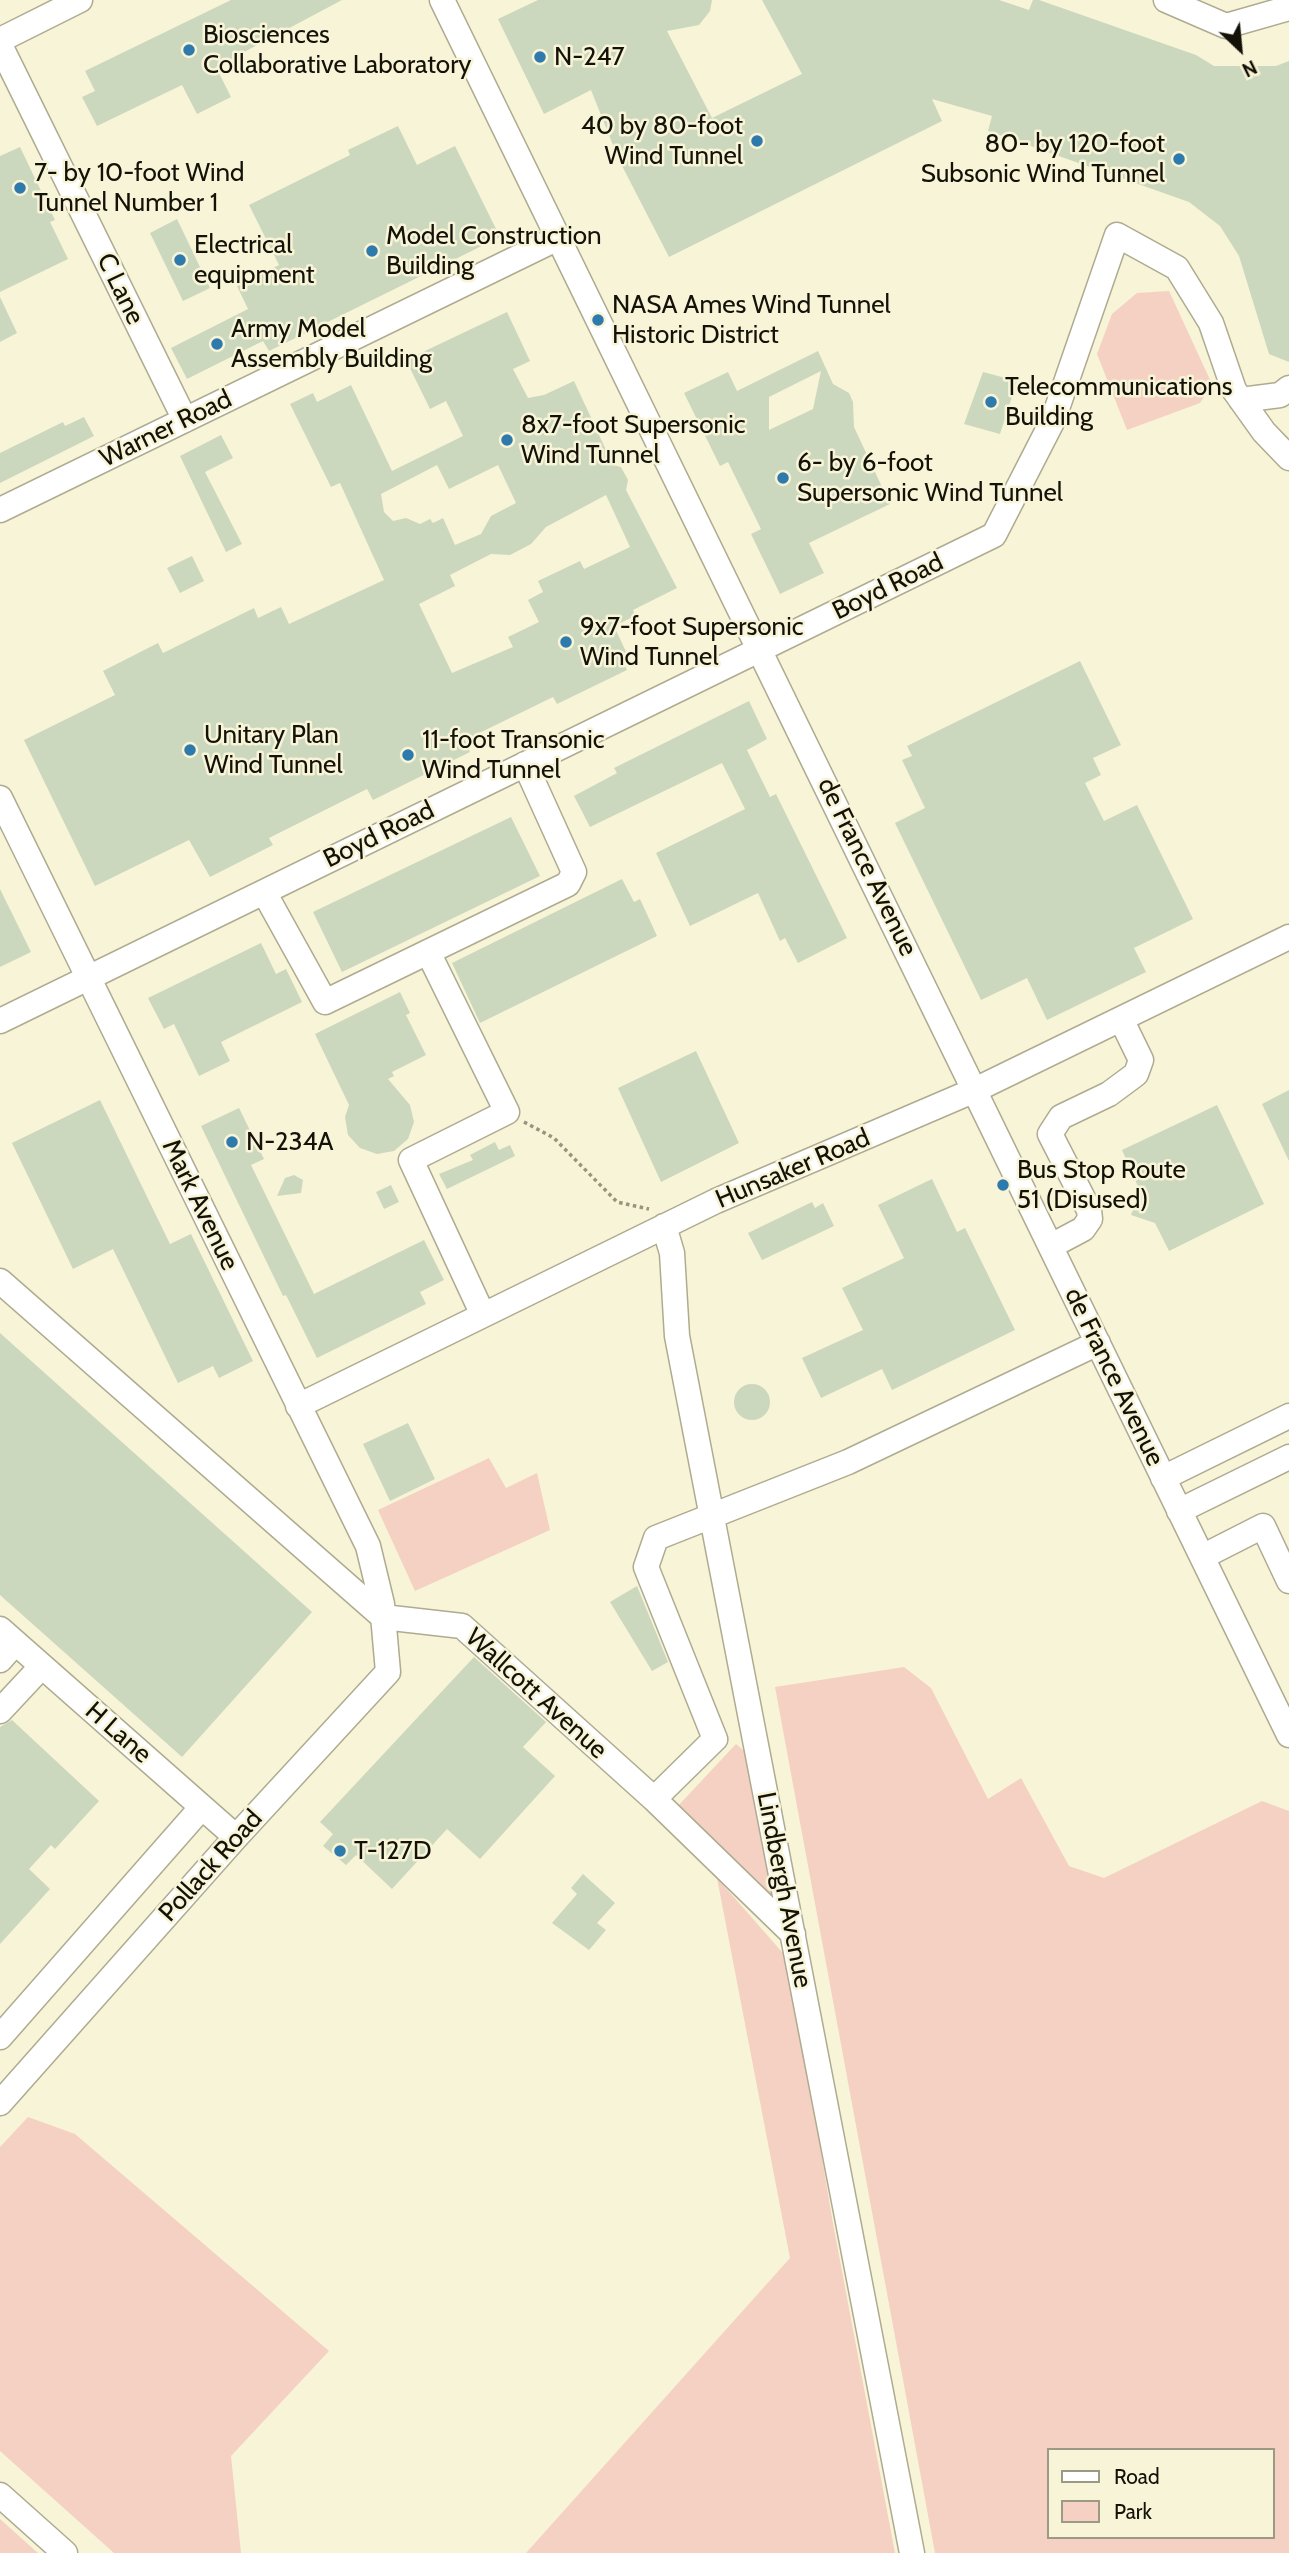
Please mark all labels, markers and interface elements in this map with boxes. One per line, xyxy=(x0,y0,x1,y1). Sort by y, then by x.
north arrow xyxy=(1205,14,1275,84)
place label: Biosciences Collaborative Laboratory xyxy=(203,19,471,80)
place label: N-247 xyxy=(554,41,625,73)
marker: Biosciences Collaborative Laboratory xyxy=(181,42,197,58)
marker: N-247 xyxy=(532,49,548,65)
text: N xyxy=(1238,55,1261,82)
place label: 40 by 80-foot Wind Tunnel xyxy=(581,110,743,172)
place label: 80- by 120-foot Subsonic Wind Tunnel xyxy=(921,128,1165,190)
marker: 40 by 80-foot Wind Tunnel xyxy=(749,133,765,149)
marker: 80- by 120-foot Subsonic Wind Tunnel xyxy=(1171,151,1187,167)
place label: 7- by 10-foot Wind Tunnel Number 1 xyxy=(34,157,244,218)
marker: 7- by 10-foot Wind Tunnel Number 1 xyxy=(12,180,28,196)
place label: Model Construction Building xyxy=(386,220,602,282)
place label: Electrical equipment xyxy=(194,229,315,290)
marker: Model Construction Building xyxy=(364,243,380,259)
street label: C Lane xyxy=(89,248,151,330)
marker: Electrical equipment xyxy=(172,252,188,268)
place label: NASA Ames Wind Tunnel Historic District xyxy=(612,289,891,350)
marker: NASA Ames Wind Tunnel Historic District xyxy=(590,312,606,328)
place label: Army Model Assembly Building xyxy=(231,313,432,374)
marker: Army Model Assembly Building xyxy=(209,336,225,352)
place label: Telecommunications Building xyxy=(1005,371,1233,432)
street label: Warner Road xyxy=(95,384,237,474)
marker: Telecommunications Building xyxy=(983,394,999,410)
place label: 8x7-foot Supersonic Wind Tunnel xyxy=(521,409,745,471)
marker: 8x7-foot Supersonic Wind Tunnel xyxy=(499,432,515,448)
place label: 6- by 6-foot Supersonic Wind Tunnel xyxy=(797,447,1063,508)
marker: 6- by 6-foot Supersonic Wind Tunnel xyxy=(775,470,791,486)
street label: Boyd Road xyxy=(828,547,948,627)
place label: 9x7-foot Supersonic Wind Tunnel xyxy=(580,611,803,672)
marker: 9x7-foot Supersonic Wind Tunnel xyxy=(558,634,574,650)
place label: Unitary Plan Wind Tunnel xyxy=(204,719,343,780)
place label: 11-foot Transonic Wind Tunnel xyxy=(422,724,605,786)
marker: Unitary Plan Wind Tunnel xyxy=(182,742,198,758)
marker: 11-foot Transonic Wind Tunnel xyxy=(400,747,416,763)
street label: de France Avenue xyxy=(810,773,924,961)
street label: Boyd Road xyxy=(319,795,439,875)
street label: Hunsaker Road xyxy=(711,1123,875,1215)
place label: N-234A xyxy=(246,1126,334,1158)
marker: N-234A xyxy=(224,1134,240,1150)
street label: Mark Avenue xyxy=(155,1135,245,1275)
place label: Bus Stop Route 51 (Disused) xyxy=(1017,1154,1186,1216)
marker: Bus Stop Route 51 (Disused) xyxy=(995,1177,1011,1193)
street label: de France Avenue xyxy=(1057,1283,1171,1471)
street label: Wallcott Avenue xyxy=(459,1622,613,1766)
street label: H Lane xyxy=(78,1696,158,1770)
street label: Lindbergh Avenue xyxy=(750,1790,818,1990)
street label: Pollack Road xyxy=(153,1804,269,1928)
place label: T-127D xyxy=(354,1835,432,1867)
marker: T-127D xyxy=(332,1843,348,1859)
legend xyxy=(1048,2448,1275,2539)
text: Road xyxy=(1114,2464,1160,2489)
text: Park xyxy=(1114,2499,1152,2524)

